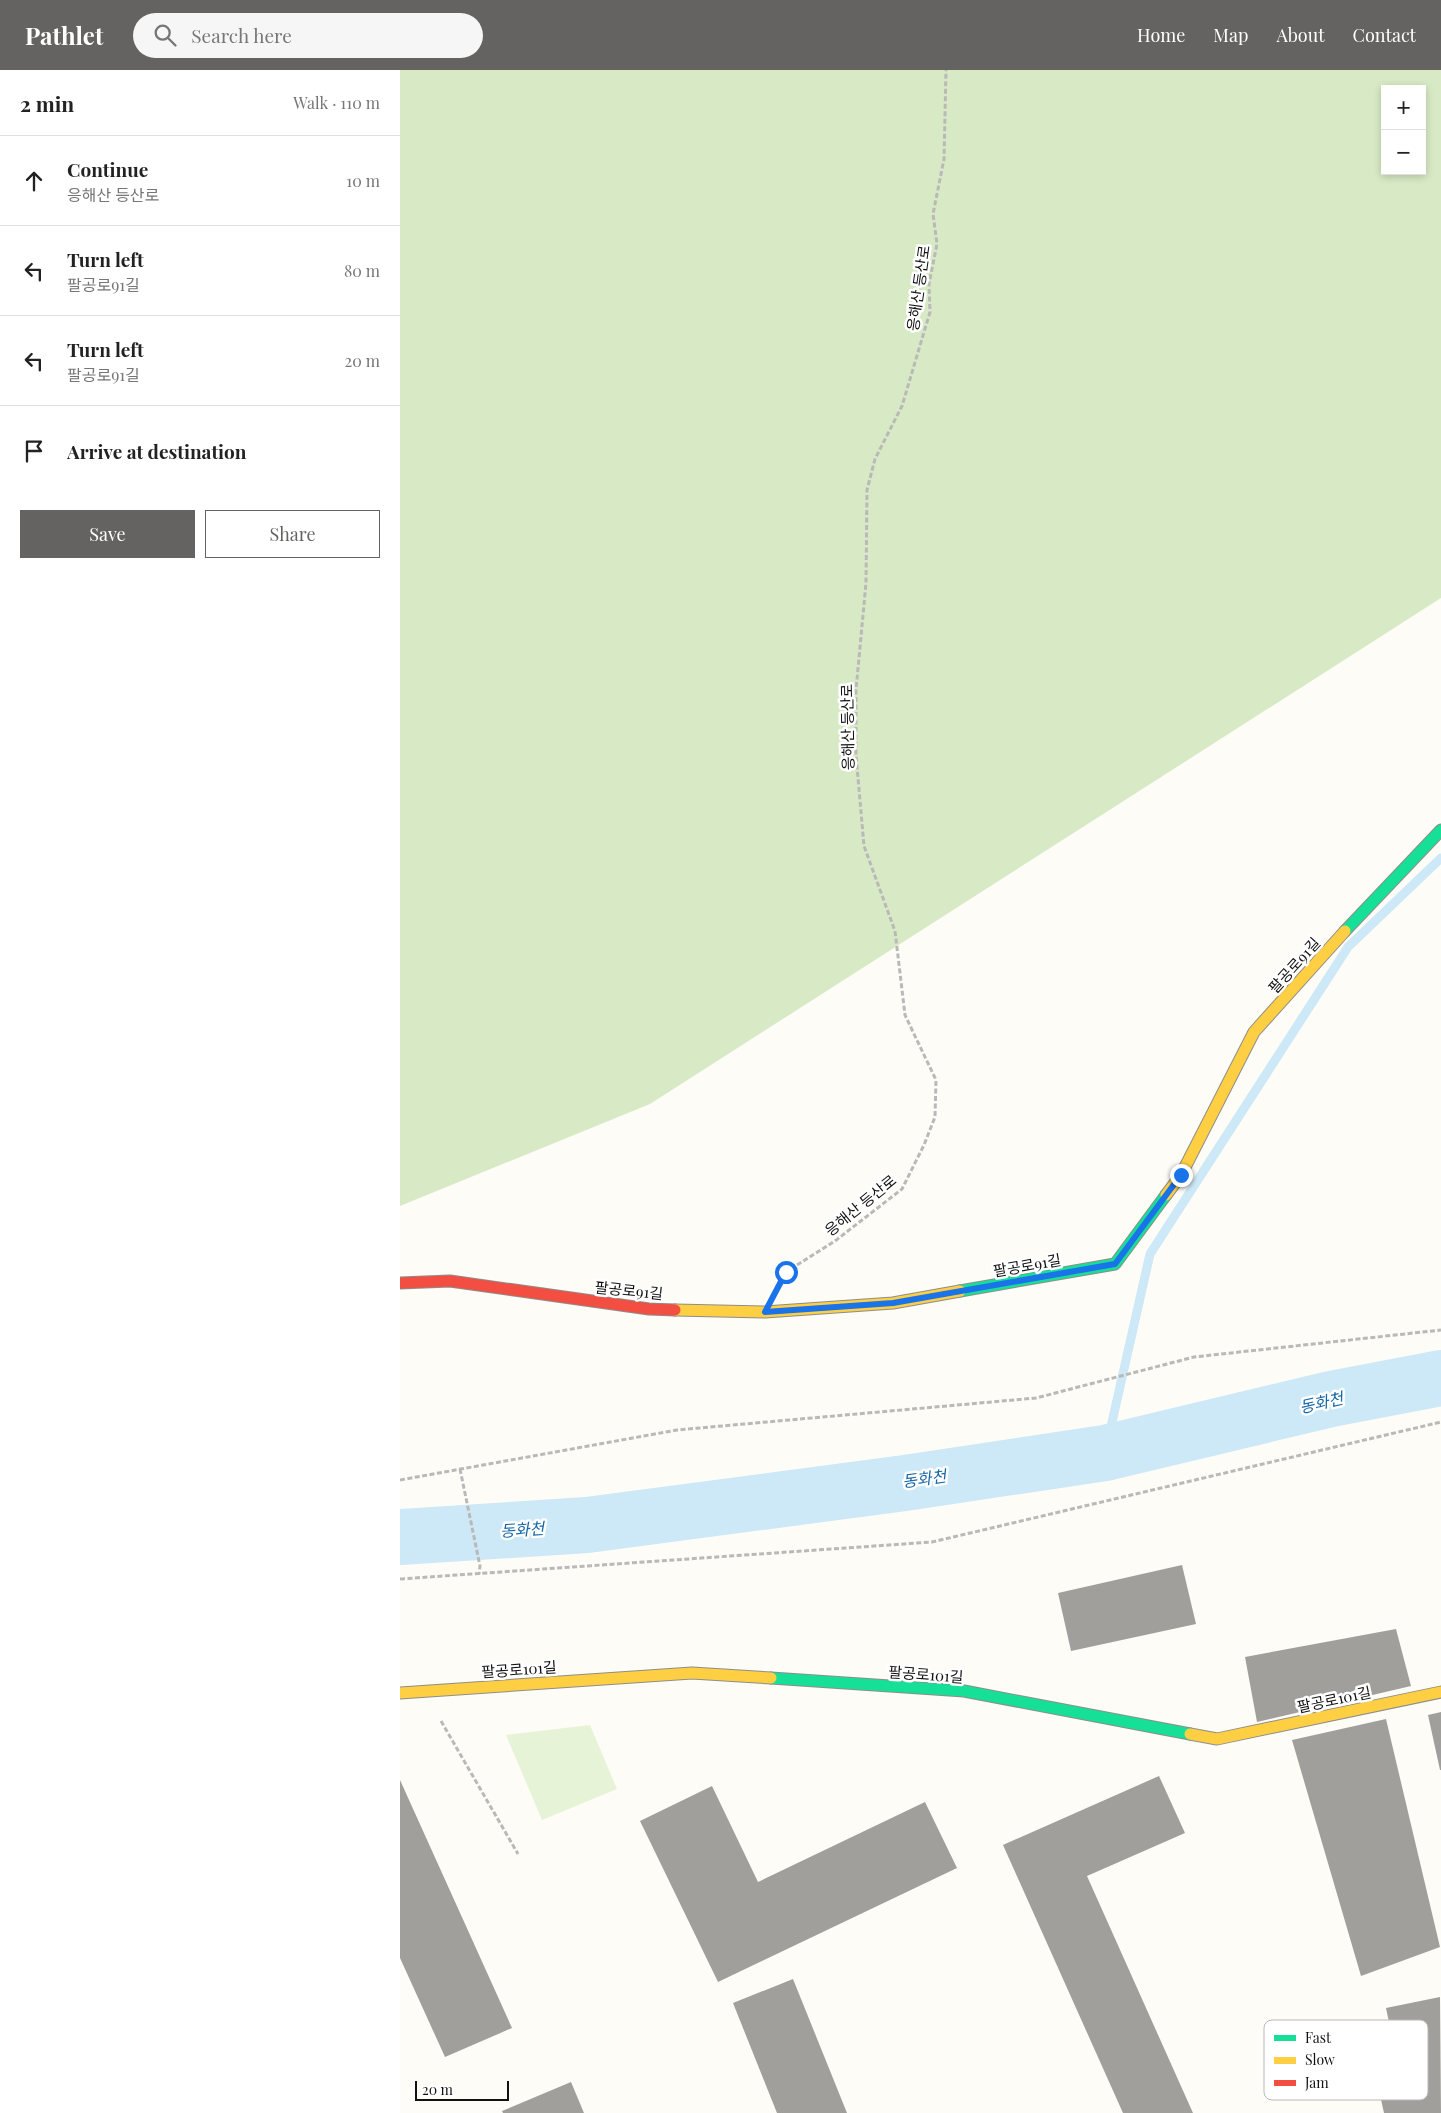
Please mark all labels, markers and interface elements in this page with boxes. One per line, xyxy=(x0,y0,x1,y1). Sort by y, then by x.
search box xyxy=(133,13,483,58)
text: Pathlet xyxy=(25,19,103,51)
icon: search xyxy=(151,21,179,49)
text: Search here xyxy=(191,22,292,48)
text: Home xyxy=(1137,23,1185,47)
text: Map xyxy=(1213,23,1248,47)
text: About xyxy=(1276,23,1325,47)
text: Contact xyxy=(1353,23,1416,47)
map controls xyxy=(1381,85,1426,175)
button: + xyxy=(1381,85,1426,130)
text: 2 min xyxy=(20,89,74,117)
text: Walk · 110 m xyxy=(293,92,380,113)
button: − xyxy=(1381,130,1426,175)
text: Continue xyxy=(67,156,148,182)
icon: ahead xyxy=(20,167,48,195)
text: 10 m xyxy=(346,170,380,191)
text: 응해산 등산로 xyxy=(67,184,159,205)
street label: 응해산 등산로 xyxy=(902,244,934,332)
text: Turn left xyxy=(67,246,144,272)
icon: left xyxy=(20,257,48,285)
text: 80 m xyxy=(344,260,380,281)
text: 팔공로91길 xyxy=(67,274,140,295)
text: Turn left xyxy=(67,336,144,362)
icon: left xyxy=(20,347,48,375)
text: 20 m xyxy=(345,350,380,371)
text: 팔공로91길 xyxy=(67,364,140,385)
icon: arrive xyxy=(20,437,48,465)
text: Arrive at destination xyxy=(67,438,247,464)
button: Save xyxy=(20,510,195,558)
button: Share xyxy=(205,510,380,558)
street label: 응해산 등산로 xyxy=(836,684,858,770)
street label: 팔공로91길 xyxy=(1264,933,1324,997)
route end xyxy=(1170,1164,1193,1187)
street label: 응해산 등산로 xyxy=(820,1170,900,1240)
street label: 팔공로91길 xyxy=(992,1249,1062,1281)
route start xyxy=(775,1261,798,1284)
street label: 팔공로91길 xyxy=(594,1276,664,1304)
water label: 동화천 xyxy=(1297,1386,1347,1417)
water label: 동화천 xyxy=(901,1464,950,1491)
water label: 동화천 xyxy=(499,1517,547,1541)
street label: 팔공로101길 xyxy=(481,1656,557,1682)
street label: 팔공로101길 xyxy=(888,1661,964,1687)
street label: 팔공로101길 xyxy=(1295,1681,1373,1717)
legend xyxy=(1264,2020,1428,2100)
text: Fast xyxy=(1305,2028,1332,2047)
text: Slow xyxy=(1305,2050,1335,2069)
text: Jam xyxy=(1304,2073,1329,2092)
scale bar xyxy=(415,2078,509,2101)
text: 20 m xyxy=(422,2080,453,2099)

